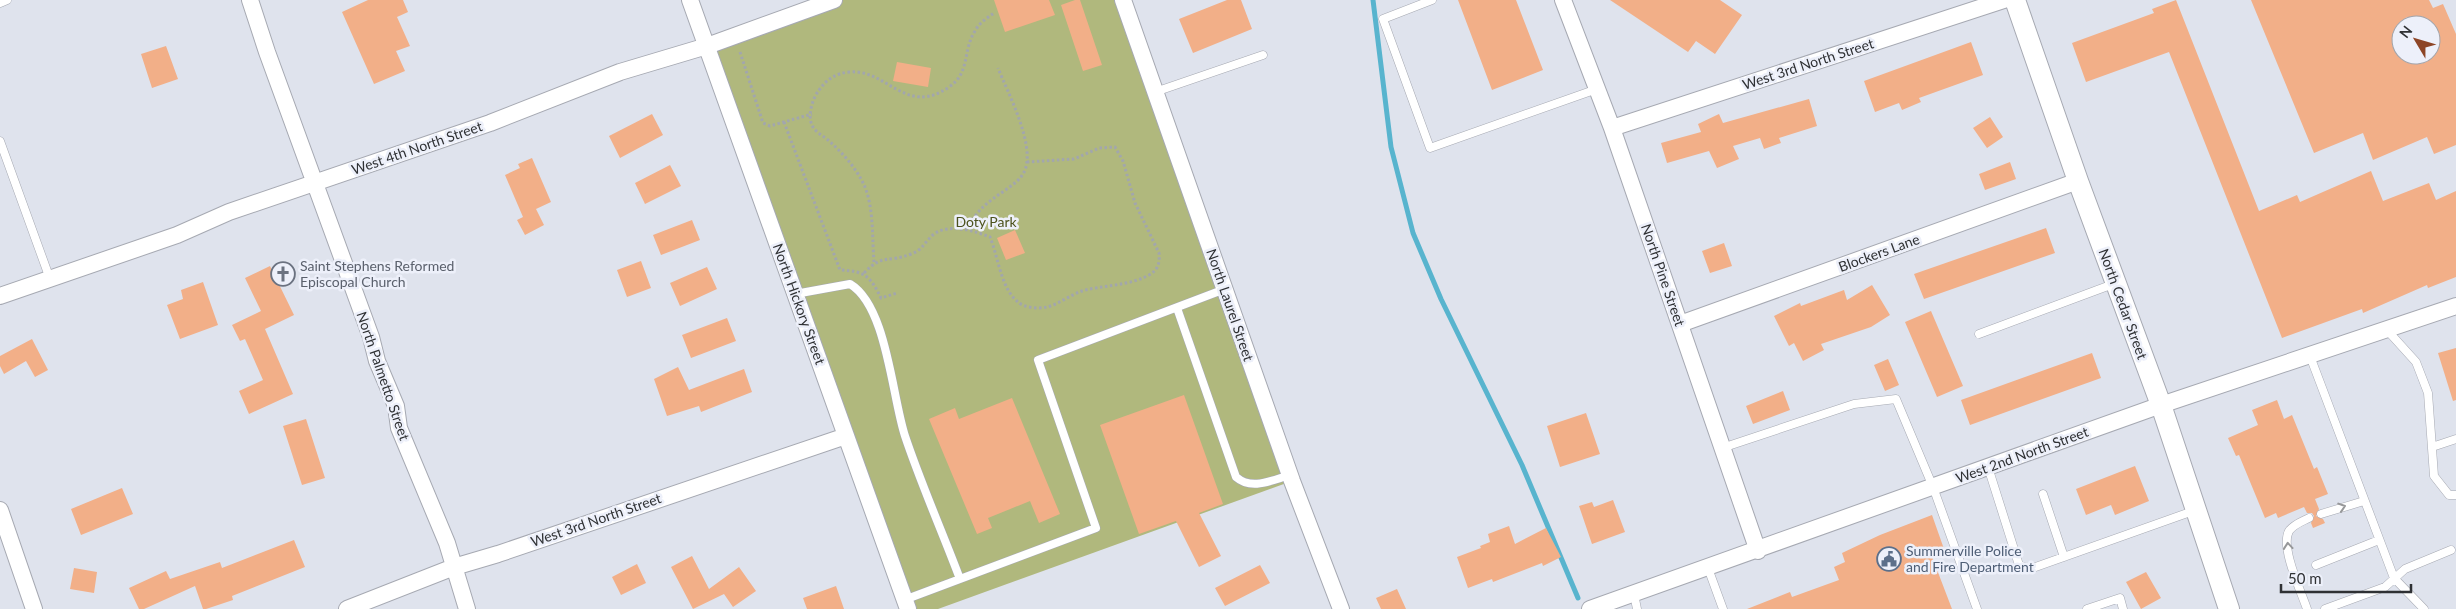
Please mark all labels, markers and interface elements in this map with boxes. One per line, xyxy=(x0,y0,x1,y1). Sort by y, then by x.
north arrow xyxy=(2391,15,2441,65)
text: N xyxy=(2395,22,2415,41)
street label: West 3rd North Street xyxy=(1740,34,1876,93)
street label: West 4th North Street xyxy=(349,117,484,178)
park label: Doty Park xyxy=(955,213,1017,230)
street label: North Pine Street xyxy=(1638,221,1689,328)
street label: Blockers Lane xyxy=(1836,230,1922,275)
street label: North Hickory Street xyxy=(770,241,829,367)
street label: North Laurel Street xyxy=(1203,246,1258,363)
street label: North Cedar Street xyxy=(2096,246,2151,362)
place label: Saint Stephens Reformed Episcopal Church xyxy=(300,257,454,290)
church icon: Saint Stephens Reformed Episcopal Church xyxy=(270,261,296,287)
street label: North Palmetto Street xyxy=(353,309,414,442)
street label: West 2nd North Street xyxy=(1953,423,2090,486)
street label: West 3rd North Street xyxy=(528,489,663,550)
one-way arrow xyxy=(2338,503,2346,513)
place label: Summerville Police and Fire Department xyxy=(1906,542,2034,575)
one-way arrow xyxy=(2282,542,2293,550)
public building icon: Summerville Police and Fire Department xyxy=(1876,546,1902,572)
scale bar xyxy=(2281,562,2411,594)
text: 50 m xyxy=(2288,569,2322,587)

